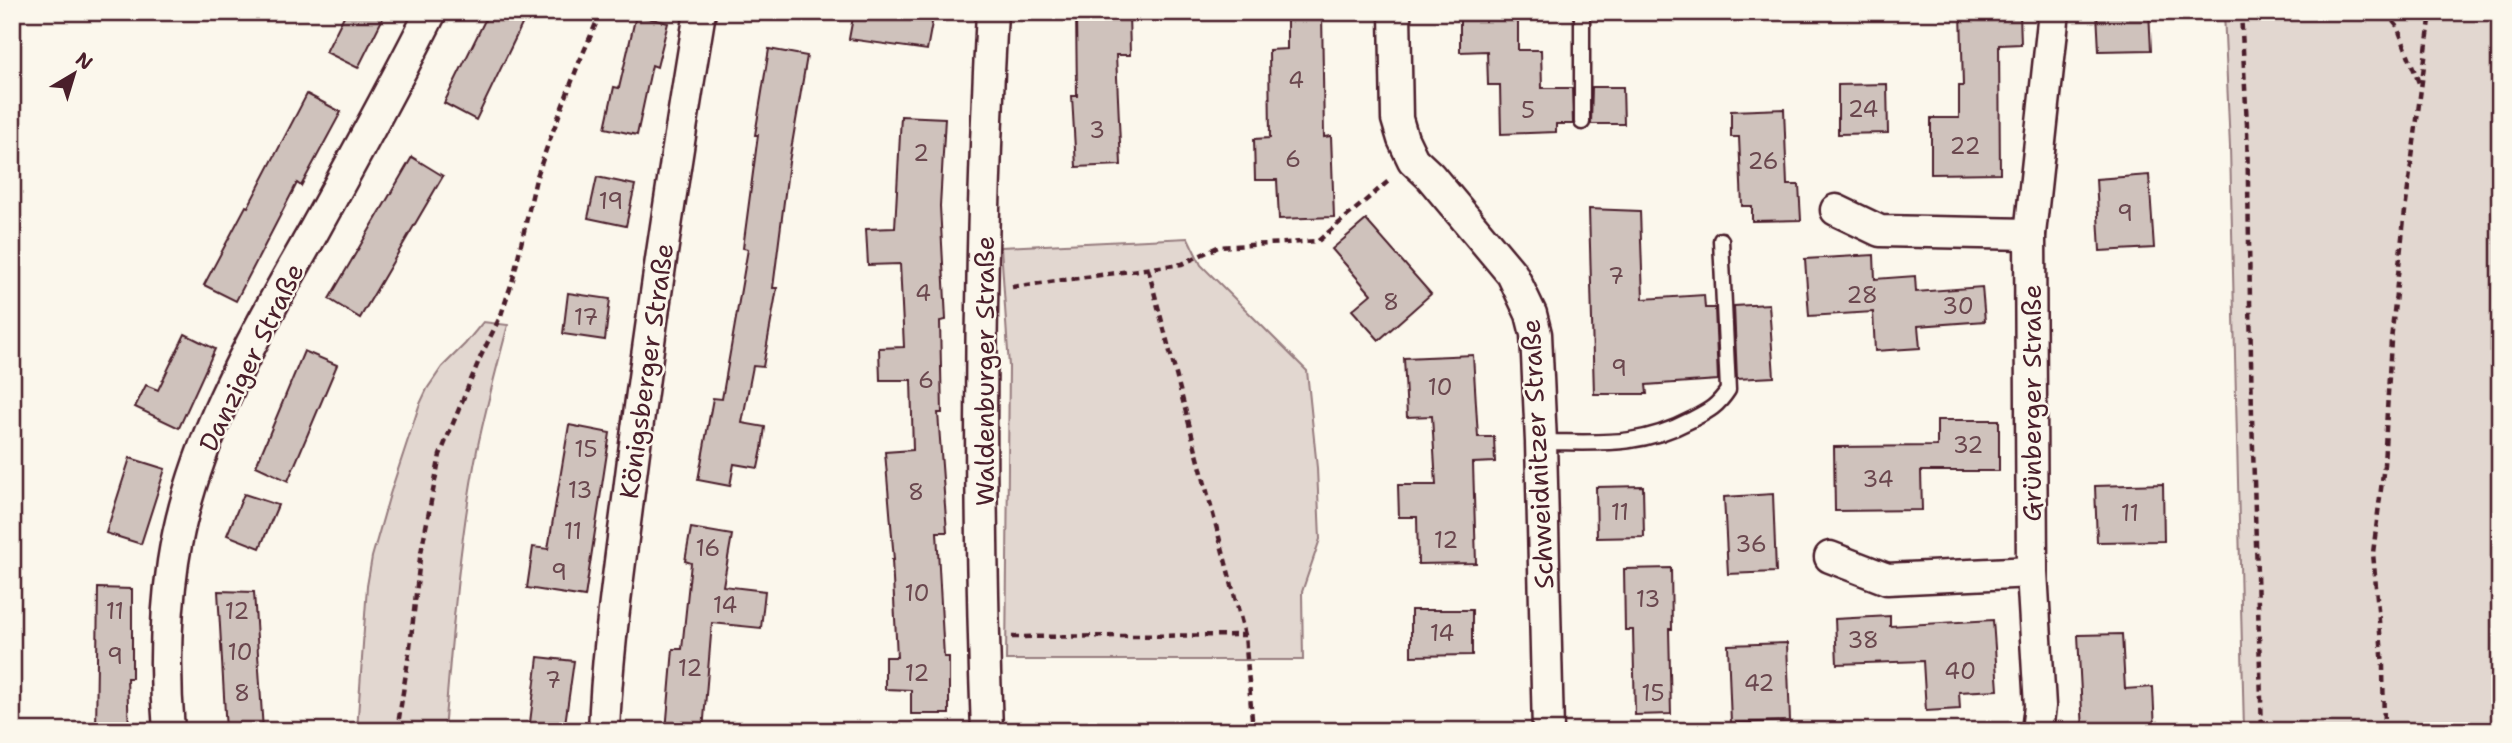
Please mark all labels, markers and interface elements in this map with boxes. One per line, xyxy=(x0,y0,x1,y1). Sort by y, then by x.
north arrow xyxy=(38,38,108,108)
text: N xyxy=(71,47,98,75)
house number: 4 xyxy=(1288,65,1304,95)
house number: 24 xyxy=(1848,94,1878,124)
house number: 5 xyxy=(1521,95,1535,125)
house number: 3 xyxy=(1089,115,1105,145)
house number: 22 xyxy=(1949,131,1981,161)
house number: 2 xyxy=(913,138,929,168)
house number: 6 xyxy=(1285,144,1301,174)
house number: 26 xyxy=(1747,146,1779,176)
house number: 19 xyxy=(599,186,623,216)
house number: 9 xyxy=(2117,198,2133,228)
street label: Waldenburger Straße xyxy=(967,236,1002,506)
street label: Königsberger Straße xyxy=(611,241,681,501)
street label: Danziger Straße xyxy=(190,257,312,457)
house number: 7 xyxy=(1608,261,1624,291)
house number: 4 xyxy=(915,278,931,308)
house number: 28 xyxy=(1846,280,1878,310)
street label: Grünberger Straße xyxy=(2014,284,2049,522)
house number: 8 xyxy=(1383,287,1399,317)
house number: 30 xyxy=(1942,291,1974,321)
house number: 17 xyxy=(574,302,598,332)
street label: Schweidnitzer Straße xyxy=(1512,318,1562,590)
house number: 9 xyxy=(1611,353,1627,383)
house number: 6 xyxy=(918,365,934,395)
house number: 10 xyxy=(1427,372,1453,402)
house number: 32 xyxy=(1953,430,1983,460)
house number: 15 xyxy=(574,434,598,464)
house number: 34 xyxy=(1862,464,1894,494)
house number: 13 xyxy=(568,475,592,505)
house number: 8 xyxy=(908,477,924,507)
house number: 11 xyxy=(1611,497,1629,527)
house number: 11 xyxy=(2121,498,2139,528)
house number: 11 xyxy=(564,516,582,546)
house number: 12 xyxy=(1434,525,1458,555)
house number: 36 xyxy=(1735,529,1767,559)
house number: 16 xyxy=(696,533,720,563)
house number: 9 xyxy=(551,557,567,587)
house number: 10 xyxy=(904,578,930,608)
house number: 13 xyxy=(1636,584,1660,614)
house number: 14 xyxy=(713,590,737,620)
house number: 11 xyxy=(106,596,124,626)
house number: 12 xyxy=(225,596,249,626)
house number: 14 xyxy=(1430,618,1454,648)
house number: 38 xyxy=(1847,625,1879,655)
house number: 10 xyxy=(227,637,253,667)
house number: 9 xyxy=(107,641,123,671)
house number: 12 xyxy=(678,653,702,683)
house number: 40 xyxy=(1944,656,1976,686)
house number: 12 xyxy=(905,658,929,688)
house number: 7 xyxy=(545,665,561,695)
house number: 42 xyxy=(1744,668,1774,698)
house number: 8 xyxy=(234,678,250,708)
house number: 15 xyxy=(1641,678,1665,708)

